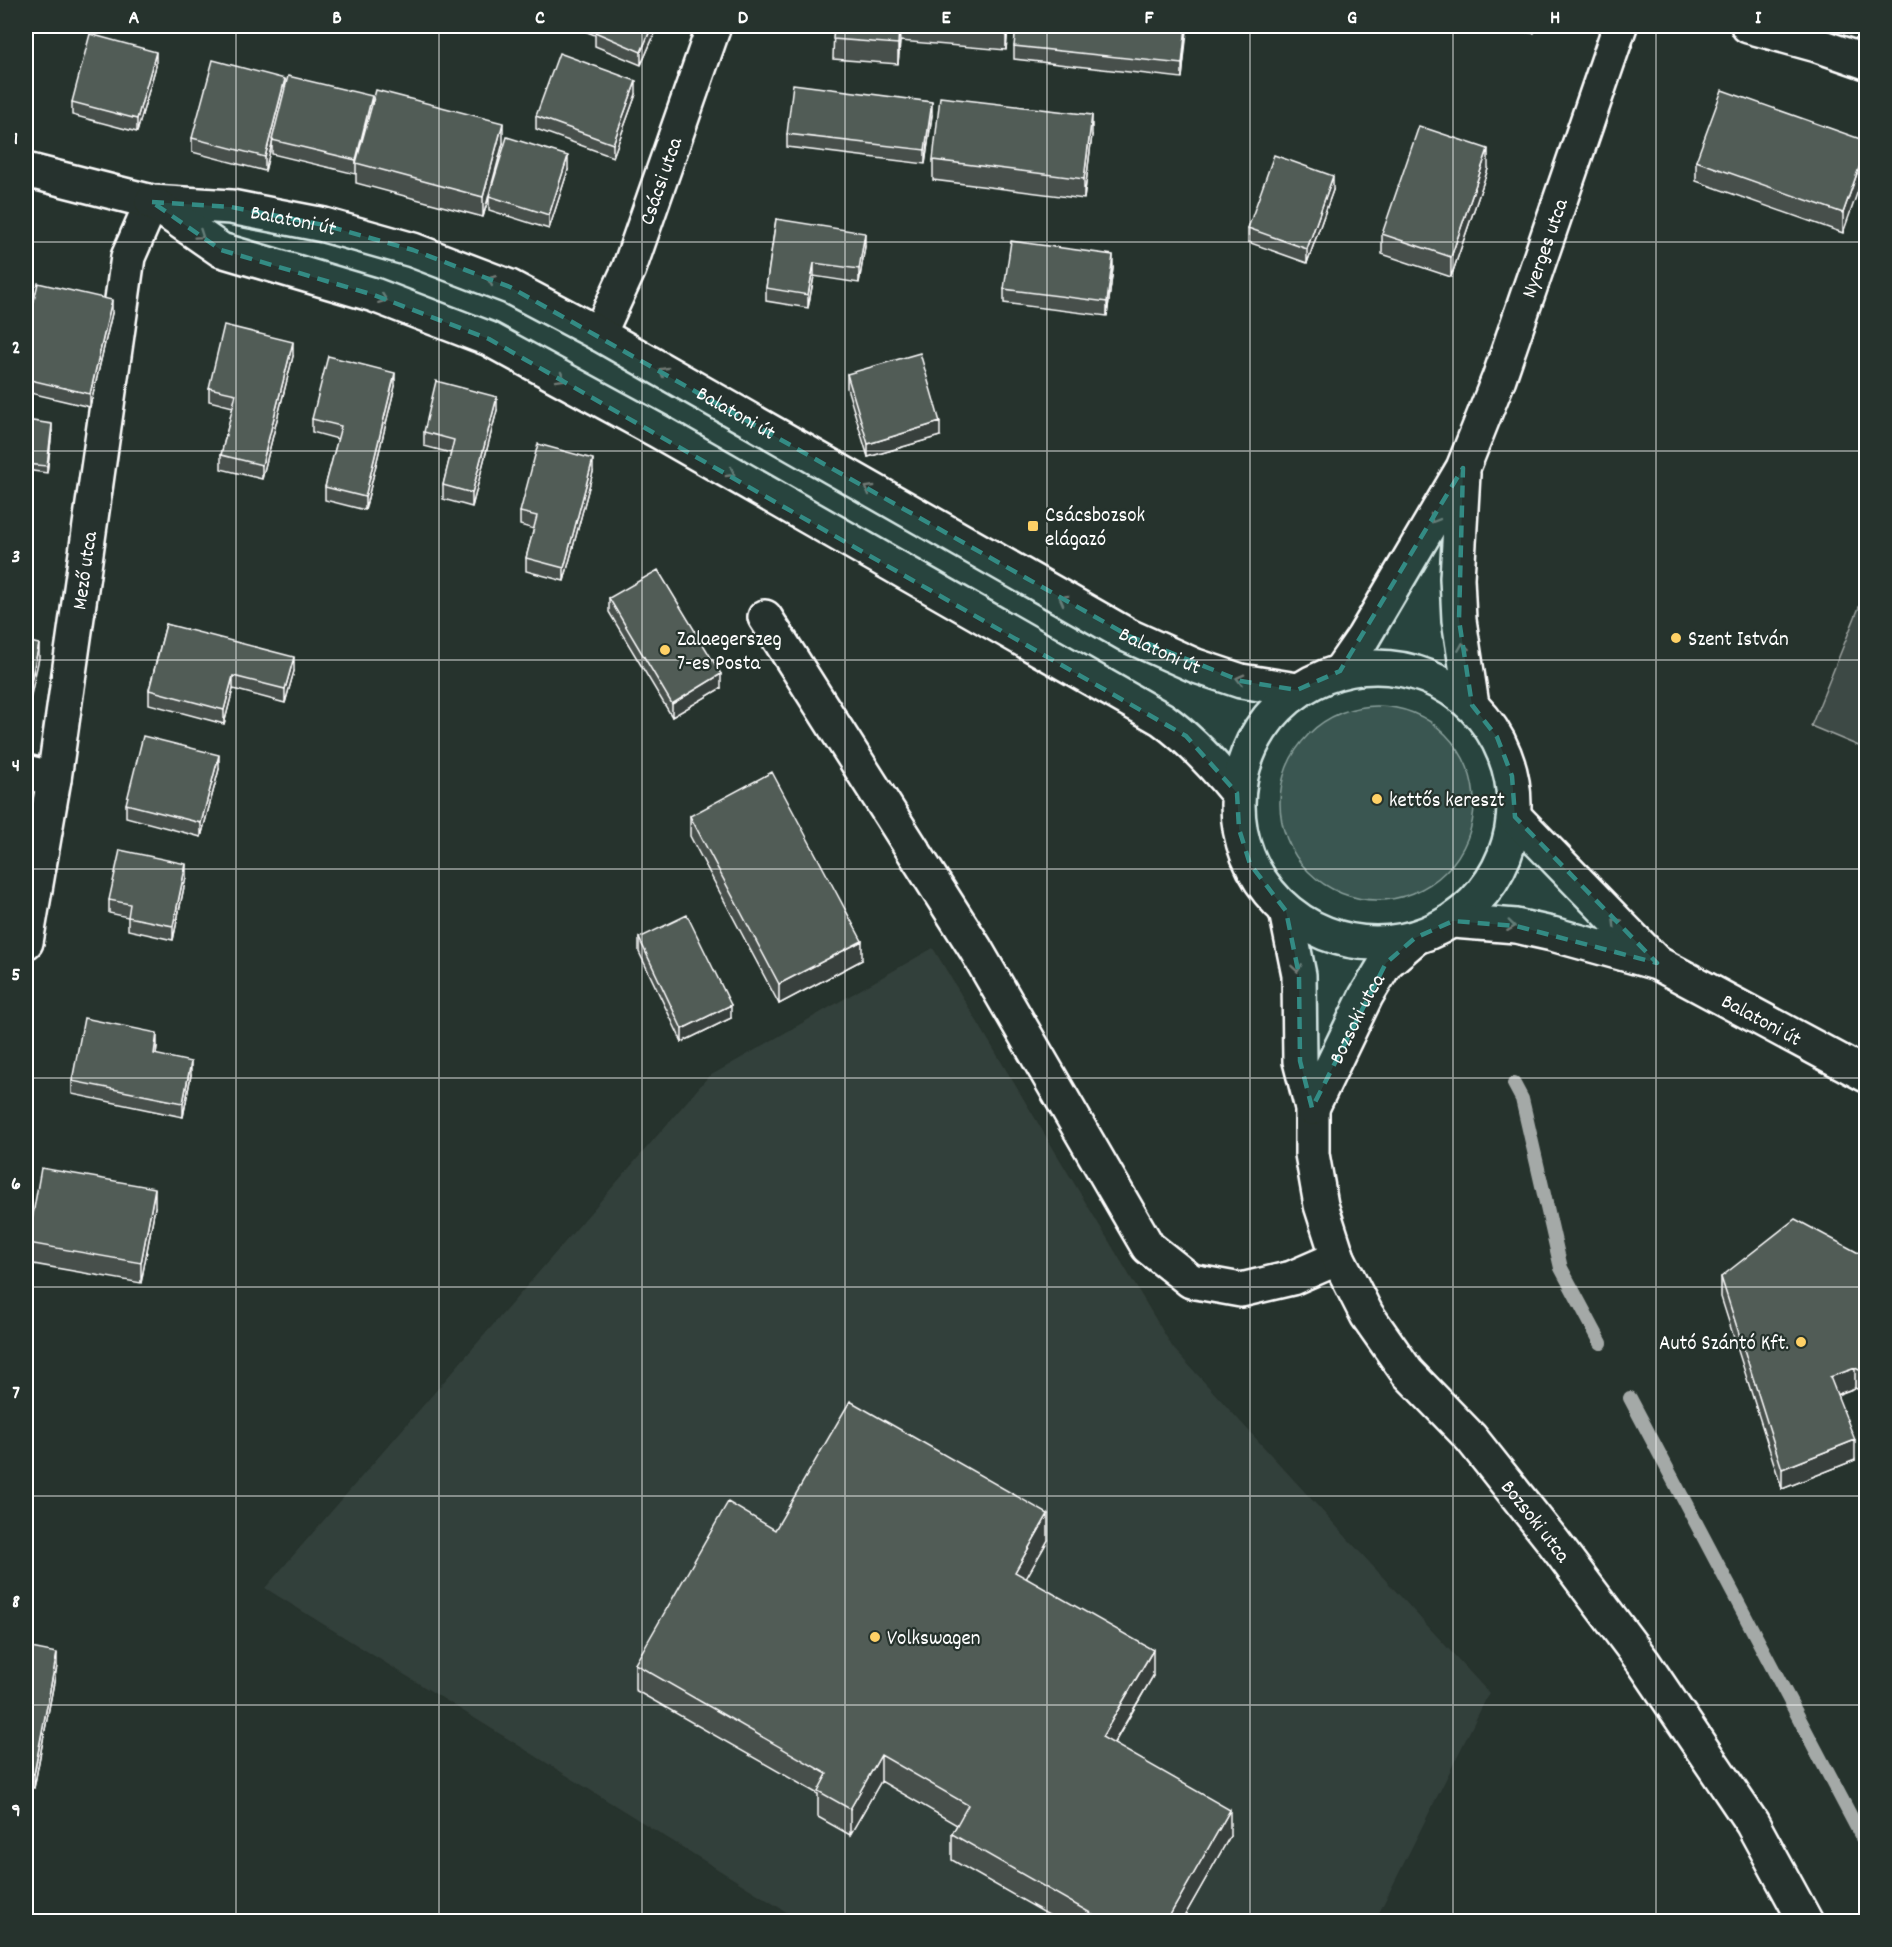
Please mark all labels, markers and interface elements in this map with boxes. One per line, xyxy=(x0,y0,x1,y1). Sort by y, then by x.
text: A xyxy=(129,5,140,33)
text: B xyxy=(332,5,342,33)
text: C xyxy=(535,5,545,33)
text: D xyxy=(738,5,749,33)
text: E xyxy=(941,5,951,33)
text: F xyxy=(1145,5,1155,33)
text: G xyxy=(1347,5,1357,33)
text: H xyxy=(1550,5,1560,33)
text: I xyxy=(1755,5,1762,33)
text: 1 xyxy=(14,126,18,154)
street label: Csácsi utca xyxy=(634,133,692,230)
street label: Nyerges utca xyxy=(1516,194,1578,302)
street label: Balatoni út xyxy=(248,199,340,246)
one-way arrow xyxy=(193,228,204,239)
one-way arrow xyxy=(487,275,498,287)
one-way arrow xyxy=(377,292,388,304)
text: 2 xyxy=(12,335,20,363)
one-way arrow xyxy=(659,367,669,378)
one-way arrow xyxy=(555,371,565,382)
street label: Balatoni út xyxy=(690,380,780,450)
one-way arrow xyxy=(725,466,735,477)
one-way arrow xyxy=(865,485,875,496)
place label: Csácsbozsok elágazó xyxy=(1045,502,1145,556)
one-way arrow xyxy=(1430,512,1441,523)
marker: Csácsbozsok elágazó xyxy=(1026,519,1040,533)
street label: Mező utca xyxy=(66,529,107,612)
text: 3 xyxy=(12,544,20,572)
one-way arrow xyxy=(1059,595,1069,606)
street label: Balatoni út xyxy=(1112,621,1204,685)
place label: Zalaegerszeg 7-es Posta xyxy=(677,626,782,680)
place label: Szent István xyxy=(1688,626,1789,656)
marker: Szent István xyxy=(1669,631,1683,645)
one-way arrow xyxy=(1458,642,1470,652)
marker: Zalaegerszeg 7-es Posta xyxy=(658,643,672,657)
one-way arrow xyxy=(1235,674,1245,687)
text: 4 xyxy=(12,753,20,781)
place label: kettős kereszt xyxy=(1389,787,1505,817)
marker: kettős kereszt xyxy=(1370,792,1384,806)
one-way arrow xyxy=(1613,918,1624,929)
one-way arrow xyxy=(1506,919,1516,932)
text: 5 xyxy=(11,962,21,990)
one-way arrow xyxy=(1291,964,1303,973)
street label: Bozsoki utca xyxy=(1323,968,1395,1070)
street label: Balatoni út xyxy=(1715,988,1806,1056)
text: 6 xyxy=(11,1171,21,1199)
place label: Autó Szántó Kft. xyxy=(1659,1330,1789,1360)
marker: Autó Szántó Kft. xyxy=(1794,1335,1808,1349)
text: 7 xyxy=(12,1380,20,1408)
street label: Bozsoki utca xyxy=(1492,1475,1577,1571)
text: 8 xyxy=(12,1589,20,1617)
place label: Volkswagen xyxy=(887,1625,980,1655)
marker: Volkswagen xyxy=(868,1630,882,1644)
text: 9 xyxy=(11,1798,21,1826)

